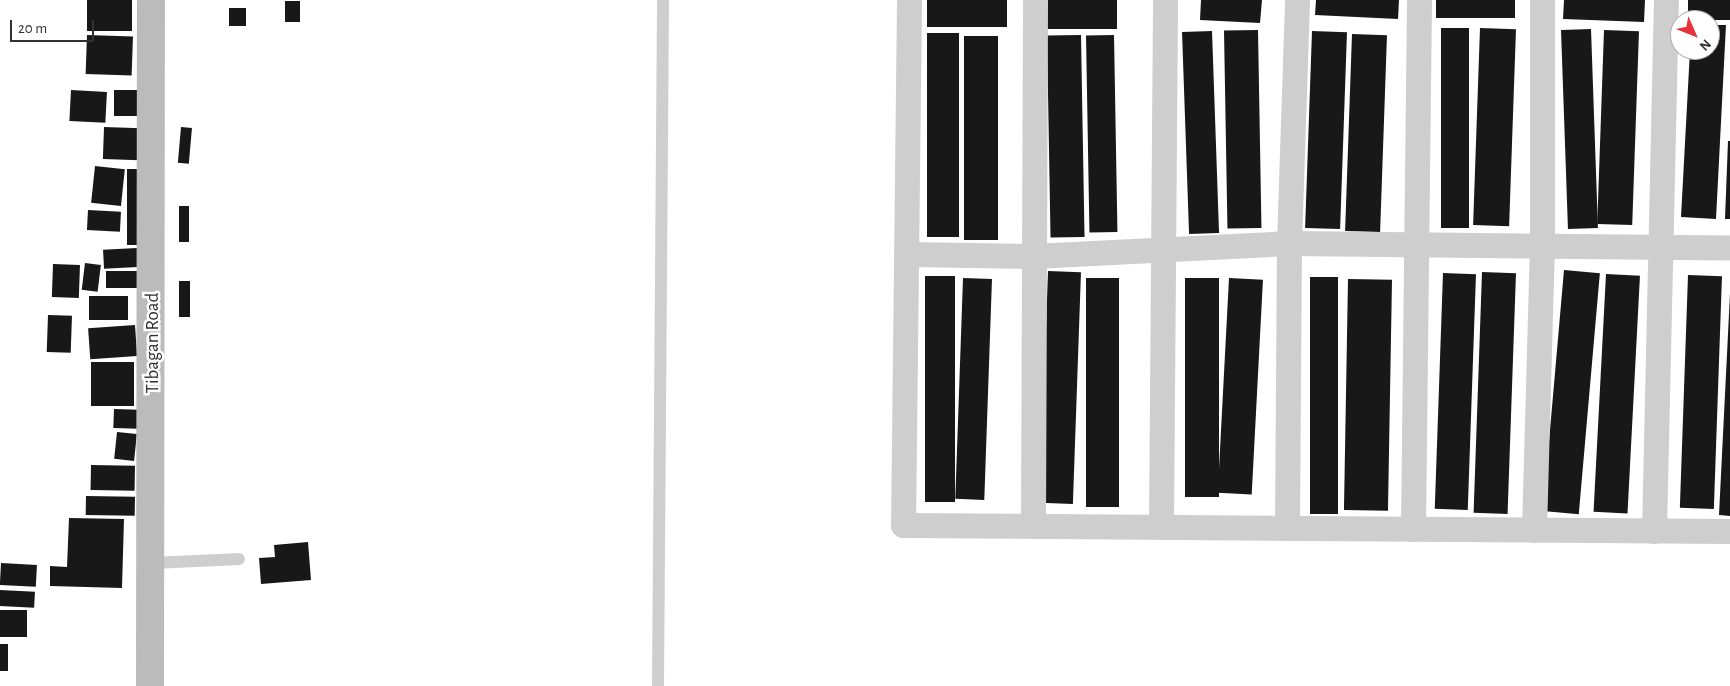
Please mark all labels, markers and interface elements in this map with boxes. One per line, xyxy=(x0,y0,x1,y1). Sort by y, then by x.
scale bar xyxy=(12,10,96,42)
north arrow xyxy=(1670,10,1720,60)
text: 20 m xyxy=(18,21,47,36)
text: N xyxy=(1697,36,1713,53)
street label: Tibagan Road xyxy=(142,293,164,393)

